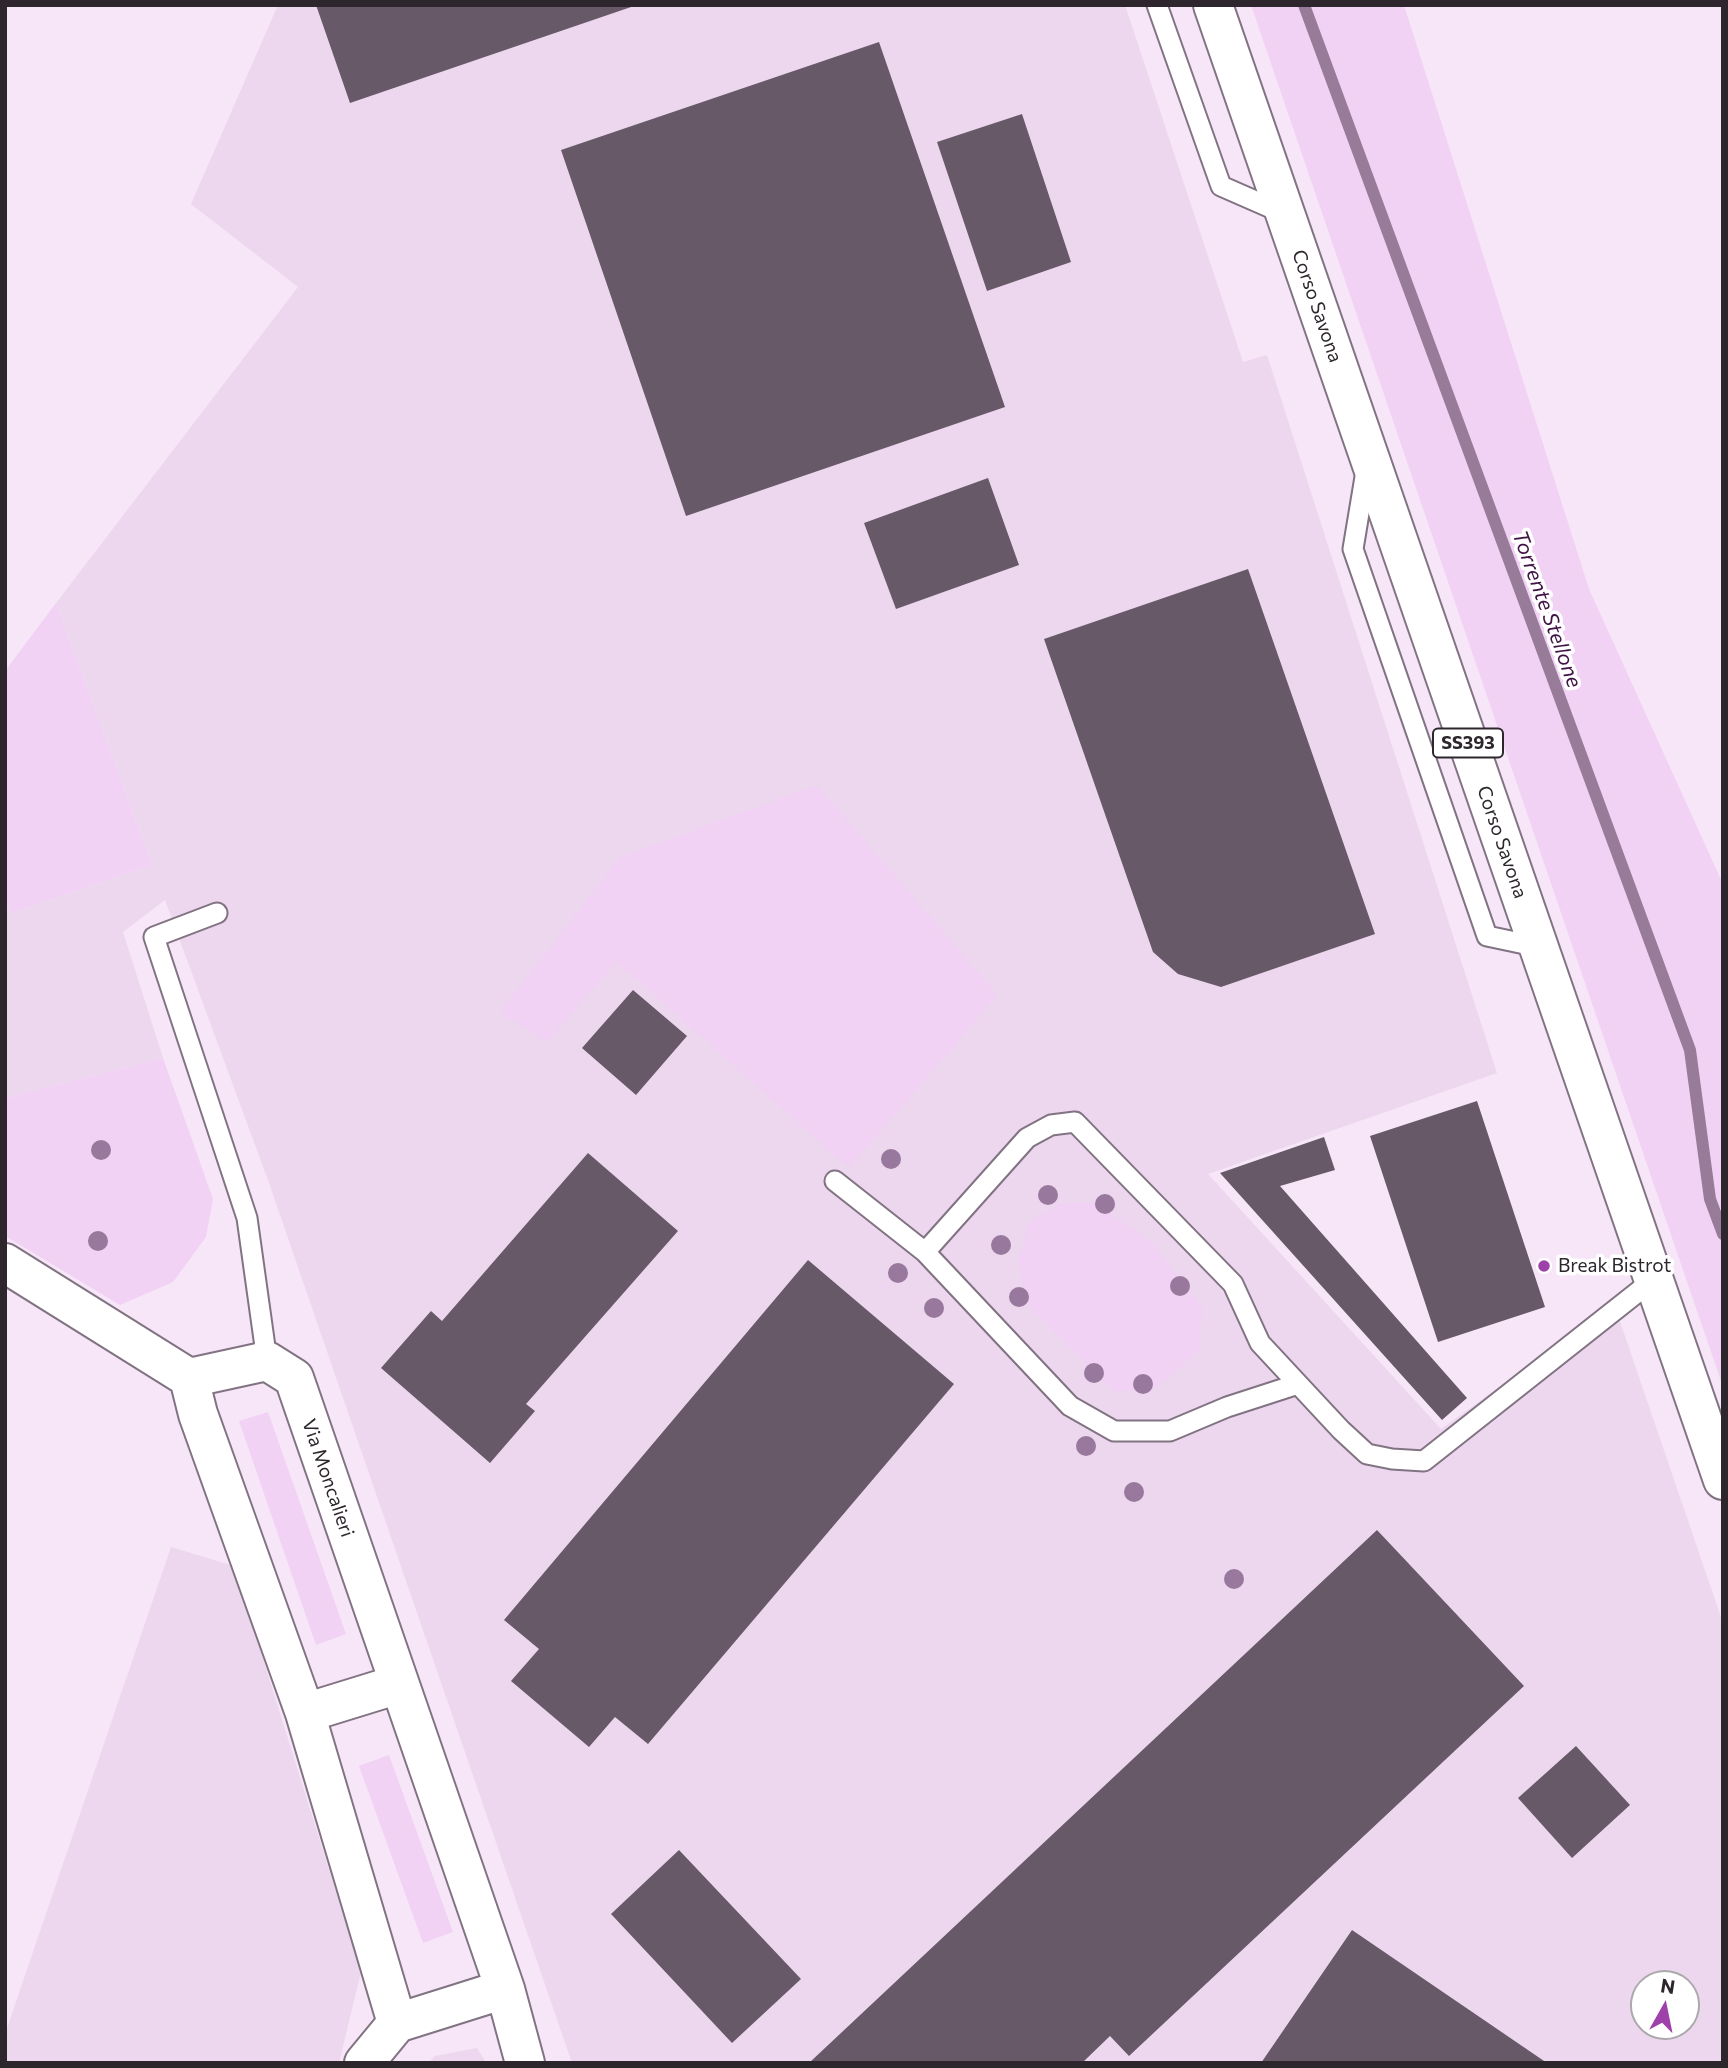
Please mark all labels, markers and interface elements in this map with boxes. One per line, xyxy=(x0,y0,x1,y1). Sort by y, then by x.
street label: Corso Savona xyxy=(1287,247,1347,365)
water label: Torrente Stellone xyxy=(1507,527,1587,691)
road number: SS393 xyxy=(1433,728,1503,758)
street label: Corso Savona xyxy=(1472,783,1532,901)
place label: Break Bistrot xyxy=(1558,1255,1671,1277)
marker: Break Bistrot xyxy=(1536,1258,1552,1274)
street label: Via Moncalieri xyxy=(297,1416,359,1540)
north arrow xyxy=(1630,1970,1700,2040)
text: N xyxy=(1659,1973,1677,1998)

